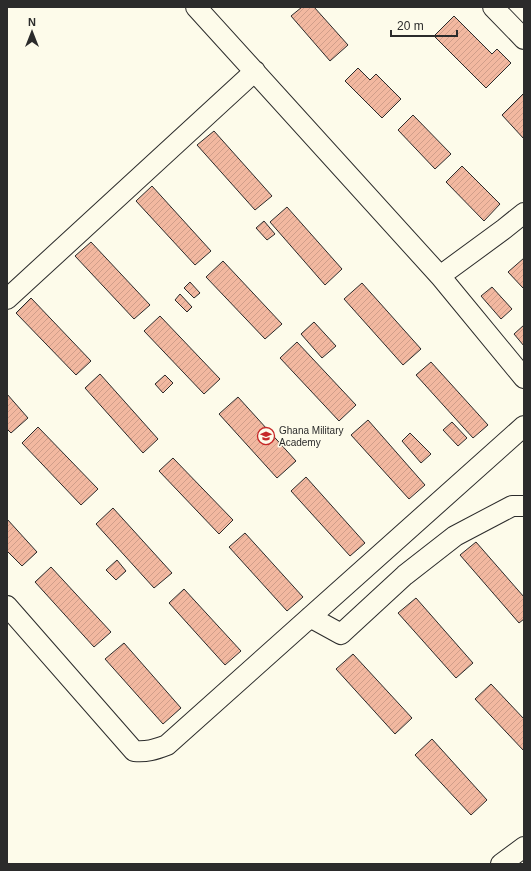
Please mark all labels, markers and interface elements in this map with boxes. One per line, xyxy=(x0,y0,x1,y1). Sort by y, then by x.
north arrow xyxy=(12,12,52,52)
scale bar xyxy=(391,12,457,38)
text: N xyxy=(28,16,36,28)
text: 20 m xyxy=(397,19,424,33)
place label: Ghana Military Academy xyxy=(279,425,343,448)
school or university icon: Ghana Military Academy xyxy=(256,426,276,446)

